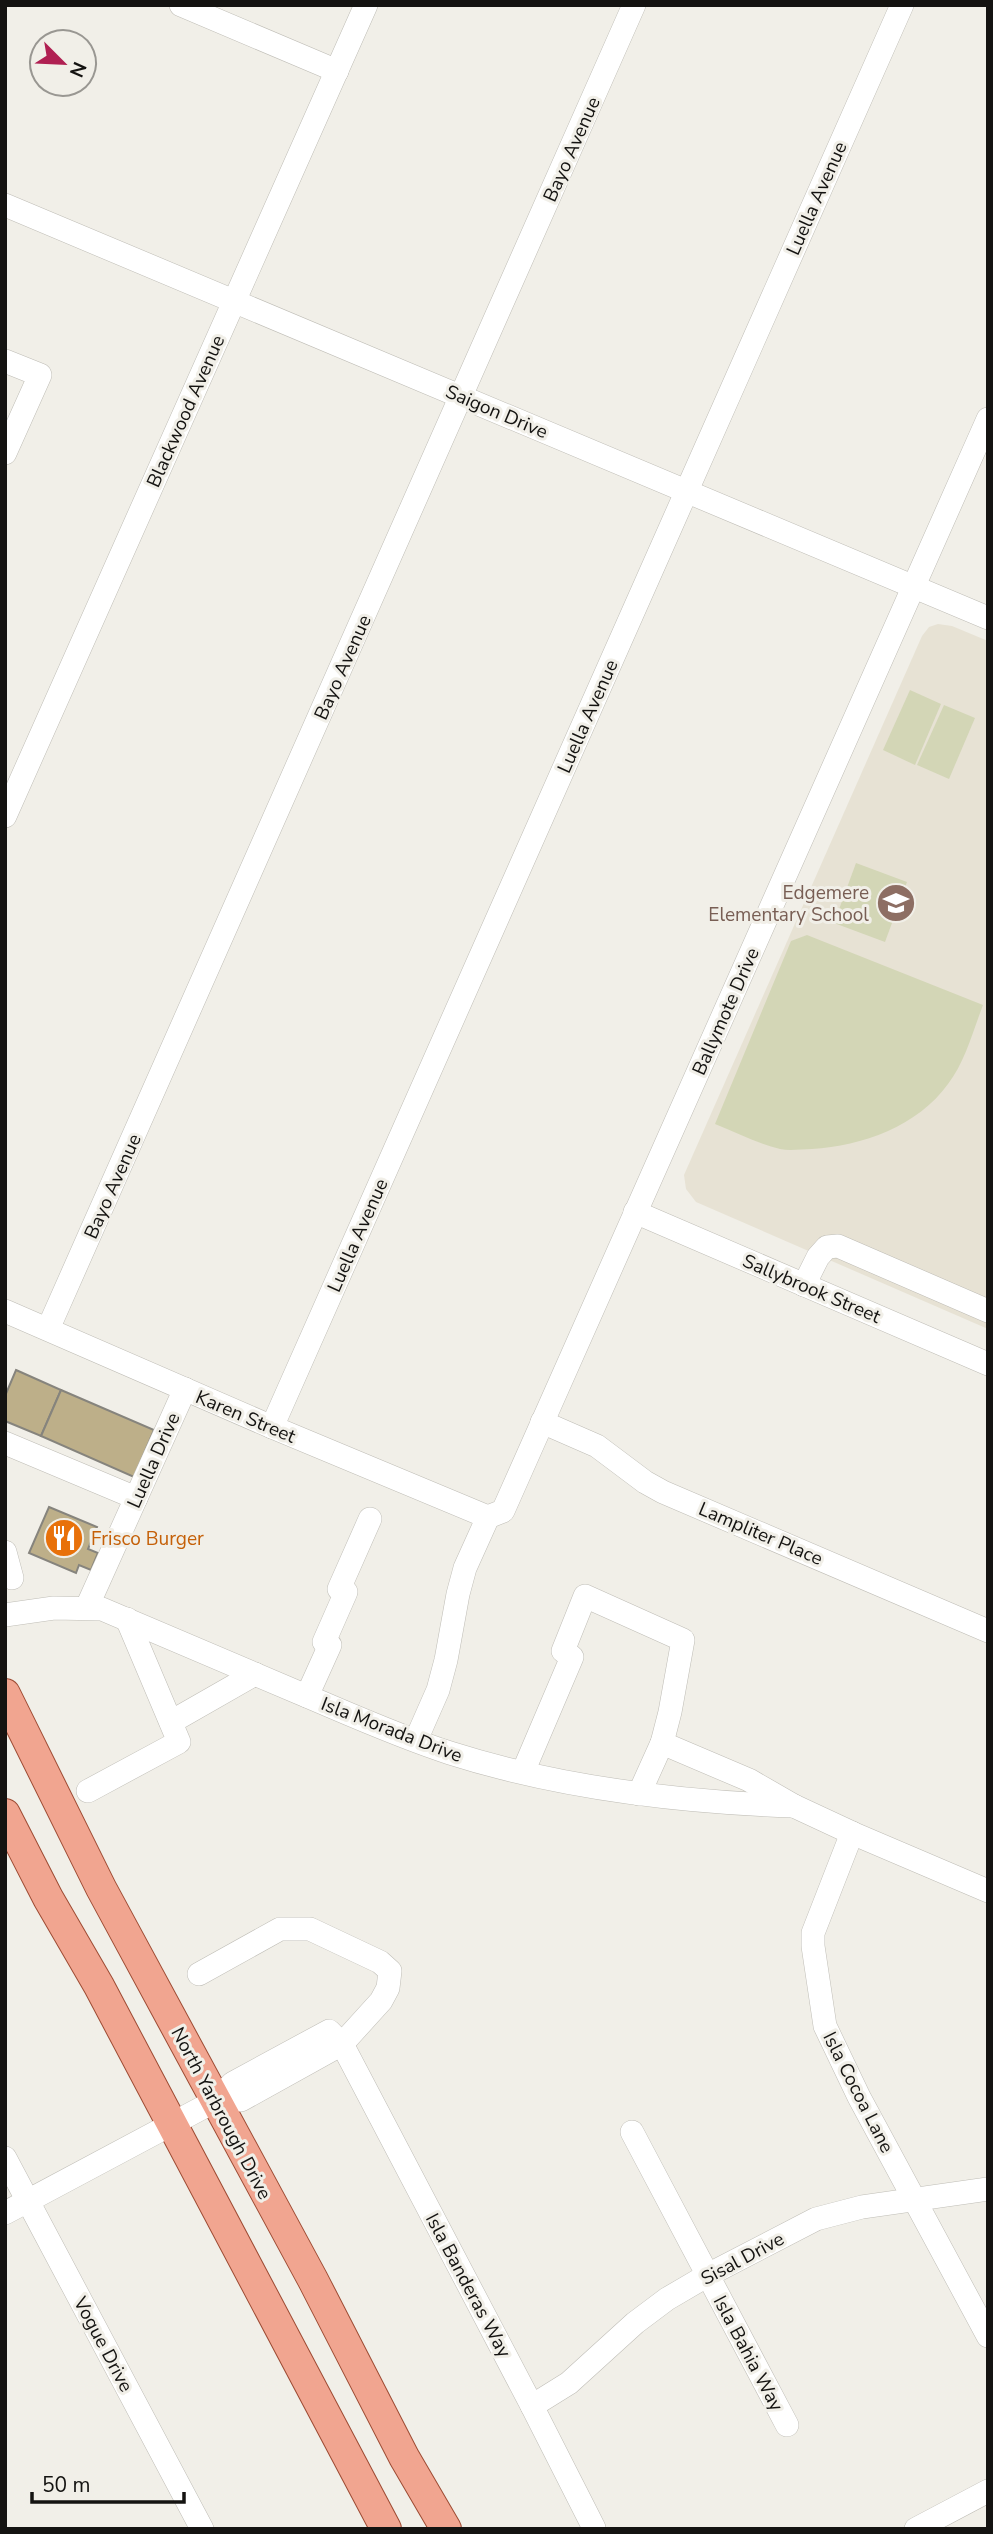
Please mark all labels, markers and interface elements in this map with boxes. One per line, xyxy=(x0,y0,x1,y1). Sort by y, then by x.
north arrow xyxy=(28,28,98,98)
text: N xyxy=(63,58,92,81)
street label: Bayo Avenue xyxy=(537,93,607,206)
street label: Luella Avenue xyxy=(780,137,854,259)
street label: Blackwood Avenue xyxy=(141,331,231,492)
street label: Saigon Drive xyxy=(442,379,552,445)
street label: Bayo Avenue xyxy=(308,611,378,724)
street label: Luella Avenue xyxy=(551,655,625,777)
place label: Edgemere Elementary School xyxy=(708,880,869,928)
school or university icon: Edgemere Elementary School xyxy=(875,882,917,924)
street label: Ballymote Drive xyxy=(686,944,766,1079)
street label: Bayo Avenue xyxy=(78,1130,148,1243)
street label: Luella Avenue xyxy=(321,1174,395,1296)
street label: Sallybrook Street xyxy=(739,1248,885,1330)
street label: Karen Street xyxy=(192,1384,300,1450)
street label: Luella Drive xyxy=(121,1408,187,1512)
street label: Lampliter Place xyxy=(695,1496,827,1572)
restaurant icon: Frisco Burger xyxy=(43,1517,85,1559)
place label: Frisco Burger xyxy=(91,1526,204,1552)
street label: Isla Morada Drive xyxy=(317,1691,466,1769)
street label: North Yarbrough Drive xyxy=(165,2023,278,2204)
street label: Isla Cocoa Lane xyxy=(816,2027,900,2157)
street label: Isla Banderas Way xyxy=(419,2209,517,2362)
street label: Sisal Drive xyxy=(696,2226,789,2292)
street label: Vogue Drive xyxy=(67,2291,139,2397)
street label: Isla Bahia Way xyxy=(707,2291,790,2416)
scale bar xyxy=(32,2460,184,2504)
text: 50 m xyxy=(42,2471,91,2499)

